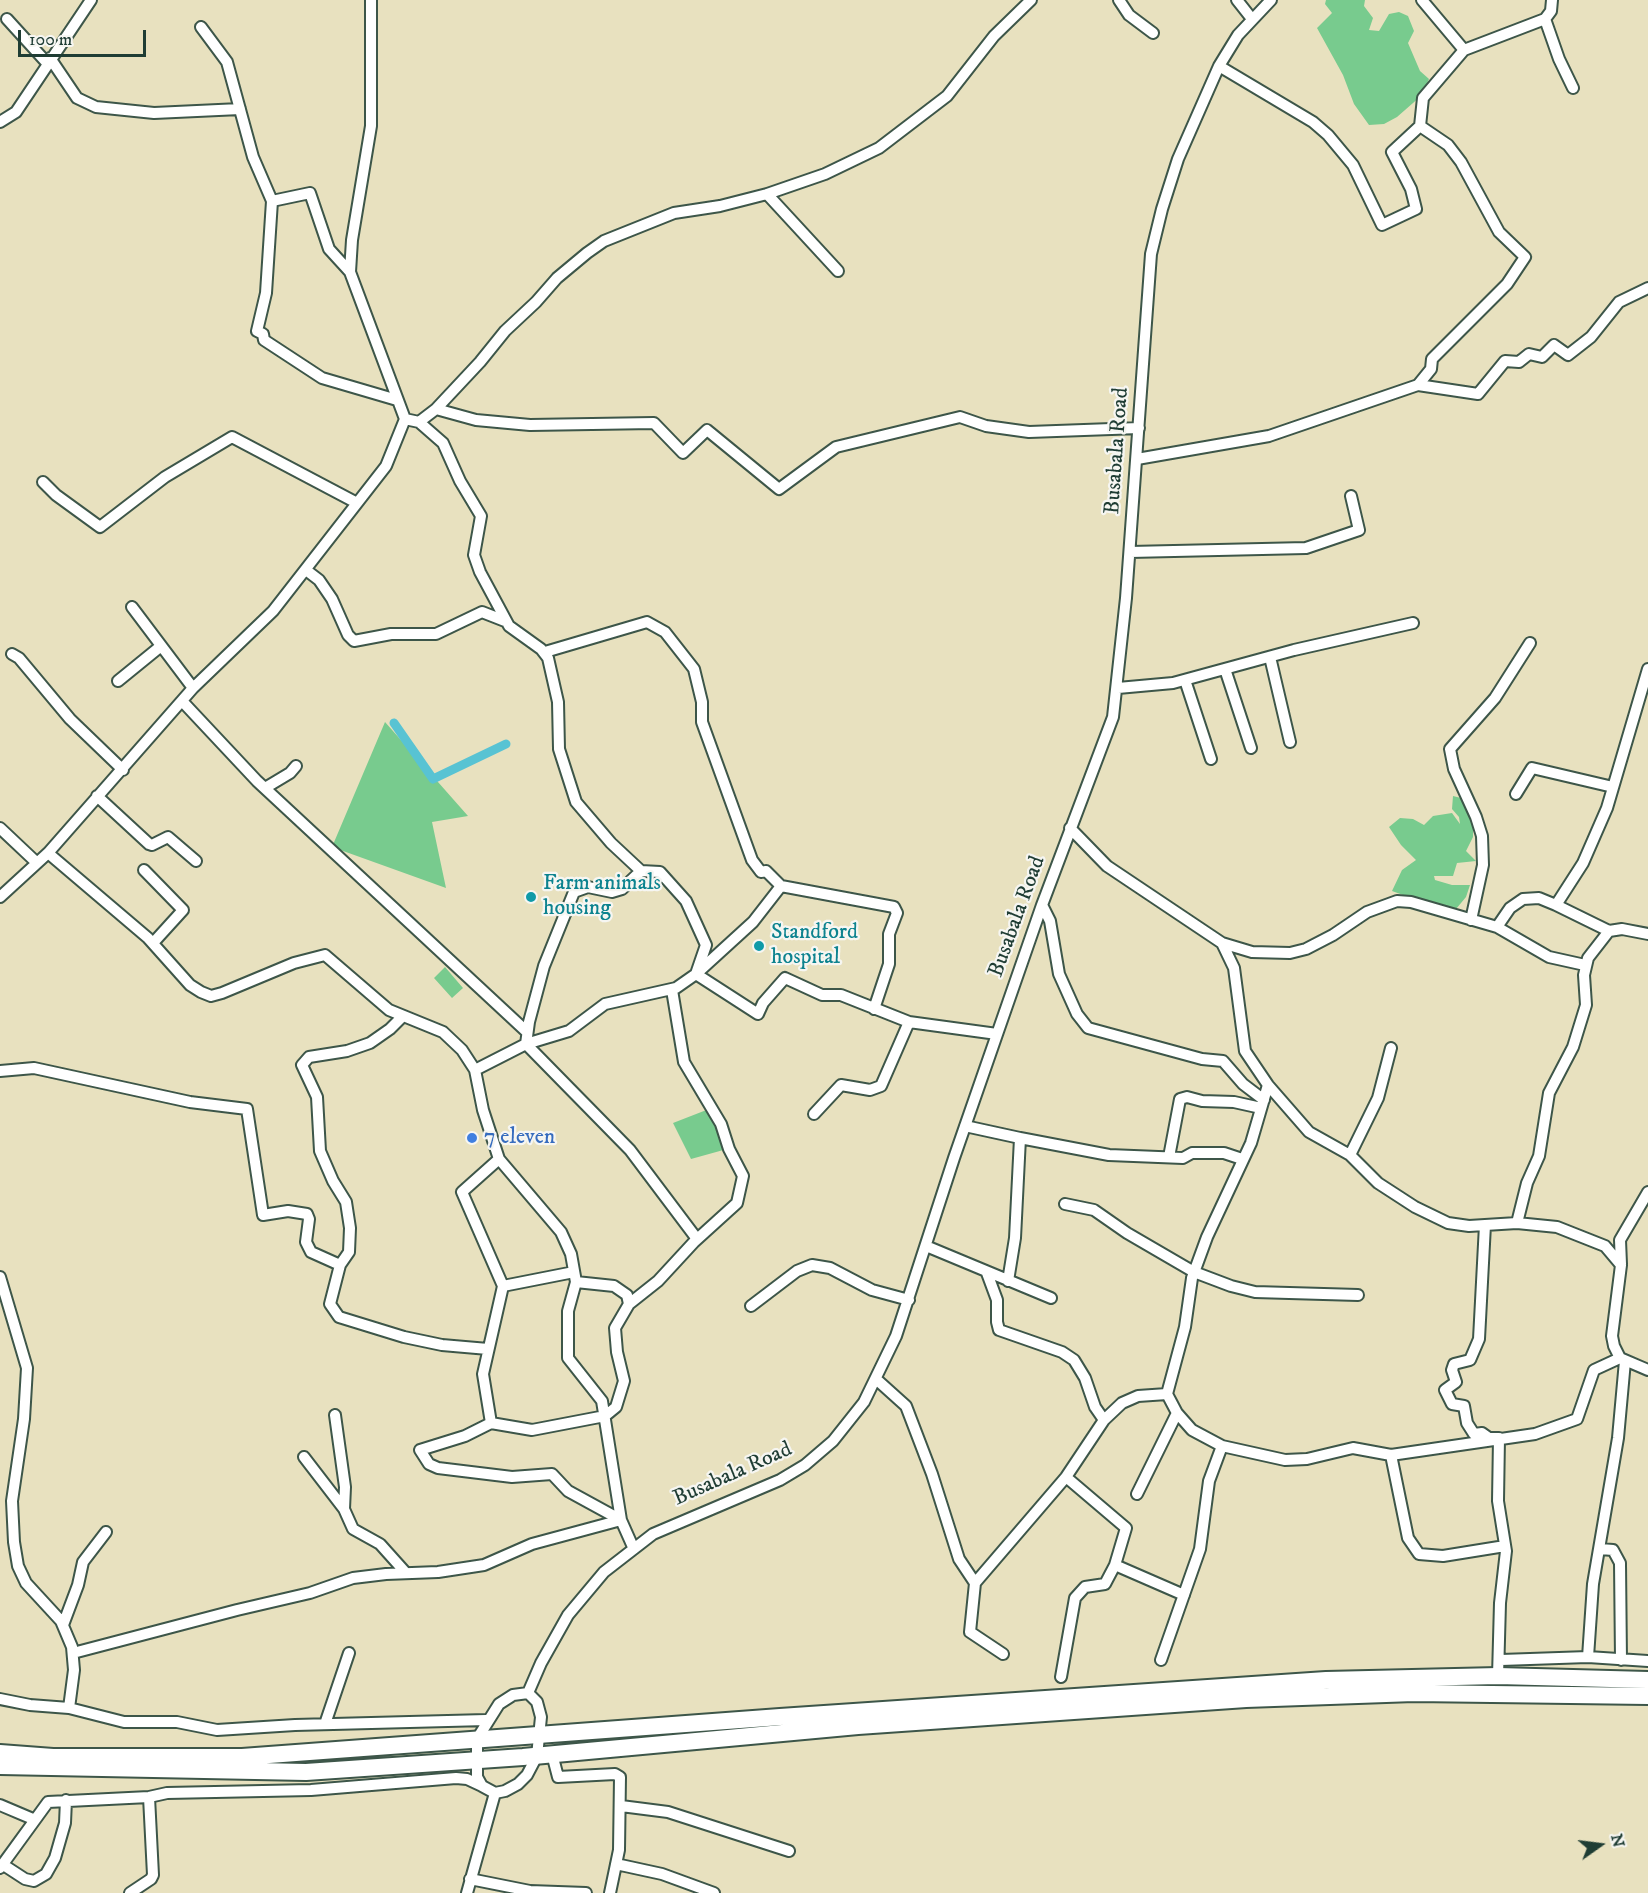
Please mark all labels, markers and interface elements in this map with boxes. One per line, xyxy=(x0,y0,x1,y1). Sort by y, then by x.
scale bar xyxy=(21,18,148,56)
text: 100 m xyxy=(29,29,72,51)
street label: Busabala Road xyxy=(1100,387,1136,515)
street label: Busabala Road xyxy=(984,853,1052,981)
place label: Farm animals housing xyxy=(543,871,661,922)
marker: Farm animals housing xyxy=(524,890,538,904)
place label: Standford hospital xyxy=(771,920,858,972)
marker: Standford hospital xyxy=(752,939,766,953)
place label: 7 eleven xyxy=(484,1125,555,1151)
marker: 7 eleven xyxy=(465,1131,479,1145)
street label: Busabala Road xyxy=(670,1437,796,1513)
north arrow xyxy=(1570,1815,1630,1875)
text: N xyxy=(1606,1832,1629,1849)

